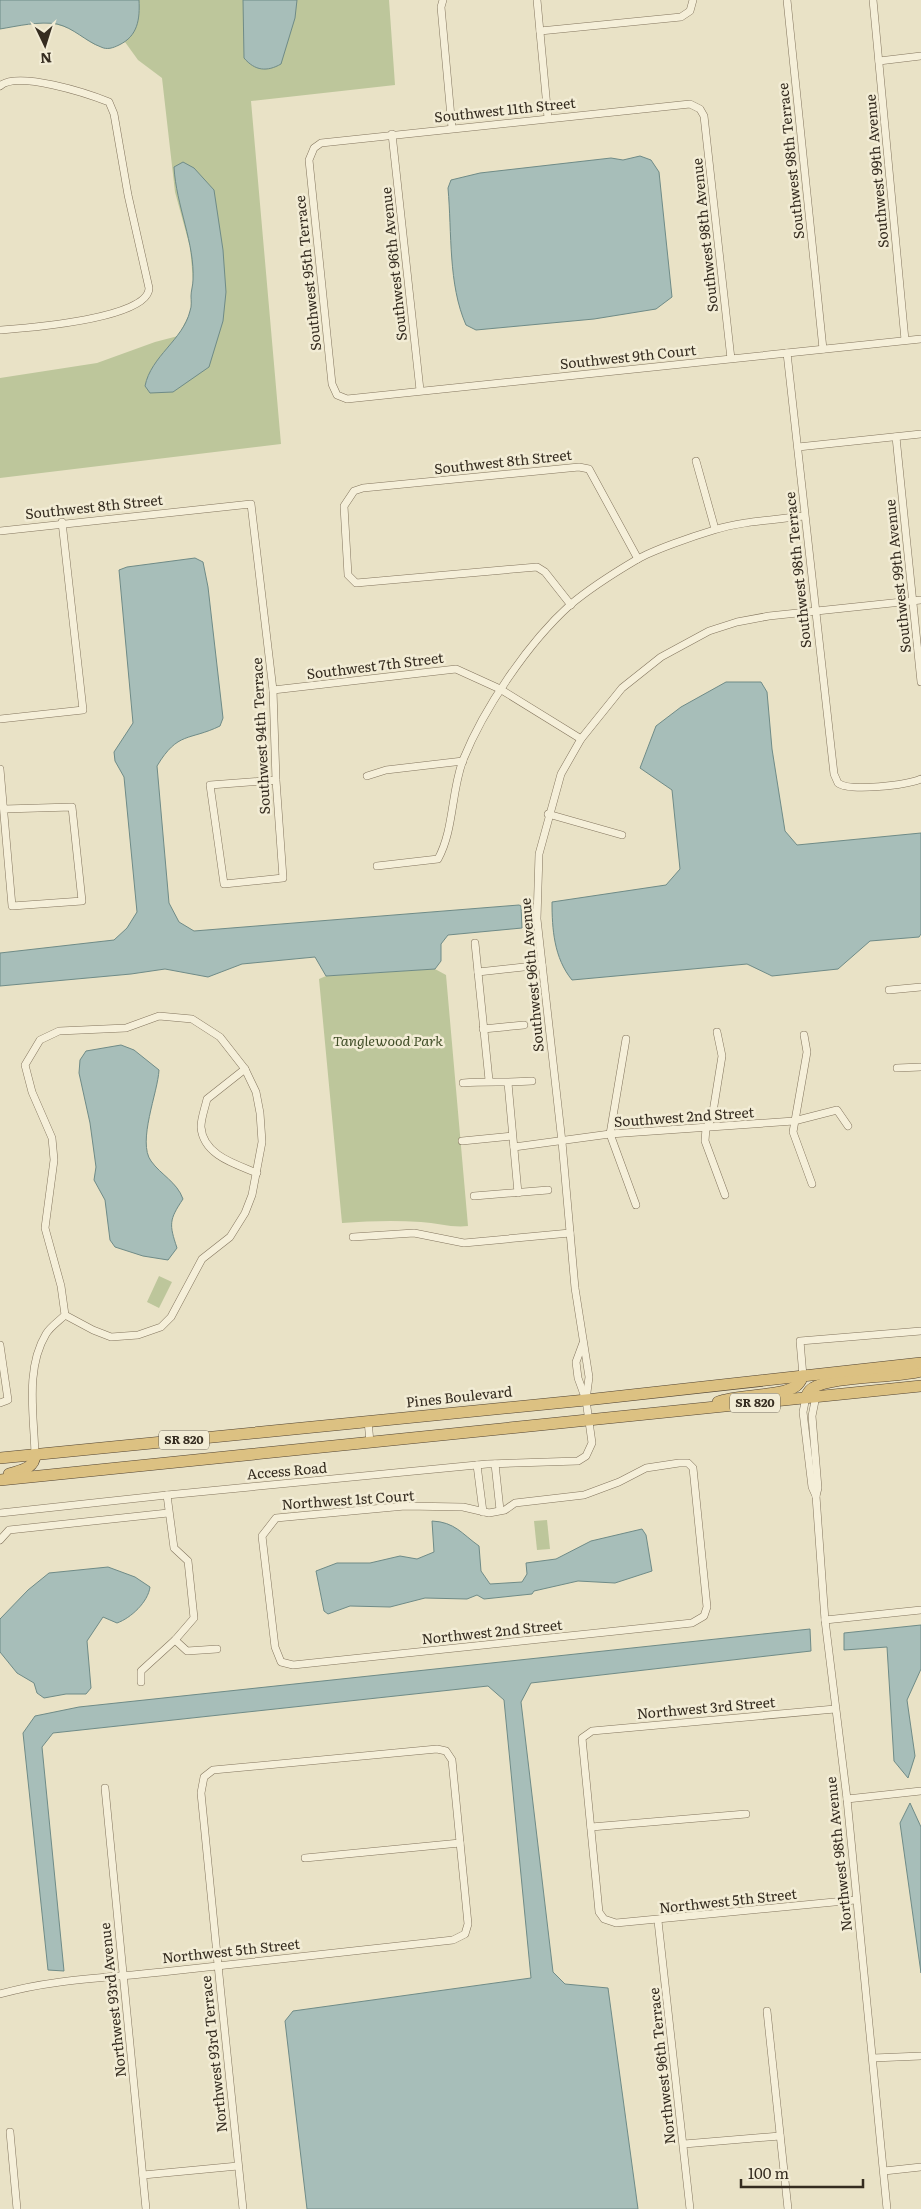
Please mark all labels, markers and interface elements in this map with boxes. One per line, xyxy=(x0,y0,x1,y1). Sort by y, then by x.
north arrow xyxy=(20,20,70,70)
text: N xyxy=(39,49,53,69)
street label: Southwest 98th Terrace xyxy=(772,82,808,240)
street label: Southwest 11th Street xyxy=(433,92,577,126)
street label: Southwest 99th Avenue xyxy=(859,93,893,249)
street label: Southwest 98th Avenue xyxy=(686,157,722,313)
street label: Southwest 96th Avenue xyxy=(375,186,411,342)
street label: Southwest 95th Terrace xyxy=(289,194,325,352)
street label: Southwest 9th Court xyxy=(559,339,697,373)
street label: Southwest 8th Street xyxy=(433,444,573,478)
street label: Southwest 8th Street xyxy=(24,489,164,523)
street label: Southwest 98th Terrace xyxy=(779,491,815,649)
street label: Southwest 99th Avenue xyxy=(879,498,915,654)
street label: Southwest 7th Street xyxy=(305,647,445,683)
street label: Southwest 94th Terrace xyxy=(246,657,274,815)
street label: Southwest 96th Avenue xyxy=(514,897,548,1053)
park label: Tanglewood Park xyxy=(333,1030,443,1050)
street label: Southwest 2nd Street xyxy=(613,1101,755,1131)
street label: Pines Boulevard xyxy=(405,1380,513,1412)
road number: SR 820 xyxy=(730,1394,780,1412)
road number: SR 820 xyxy=(159,1430,209,1450)
street label: Access Road xyxy=(246,1456,328,1483)
street label: Northwest 1st Court xyxy=(281,1484,415,1514)
street label: Northwest 2nd Street xyxy=(421,1614,564,1648)
street label: Northwest 3rd Street xyxy=(636,1691,776,1723)
street label: Northwest 98th Avenue xyxy=(820,1776,856,1932)
street label: Northwest 5th Street xyxy=(658,1883,798,1917)
street label: Northwest 93rd Avenue xyxy=(94,1922,130,2078)
street label: Northwest 5th Street xyxy=(161,1933,301,1967)
street label: Northwest 93rd Terrace xyxy=(195,1975,231,2134)
street label: Northwest 96th Terrace xyxy=(643,1987,679,2145)
scale bar xyxy=(741,2156,864,2188)
text: 100 m xyxy=(748,2161,789,2184)

